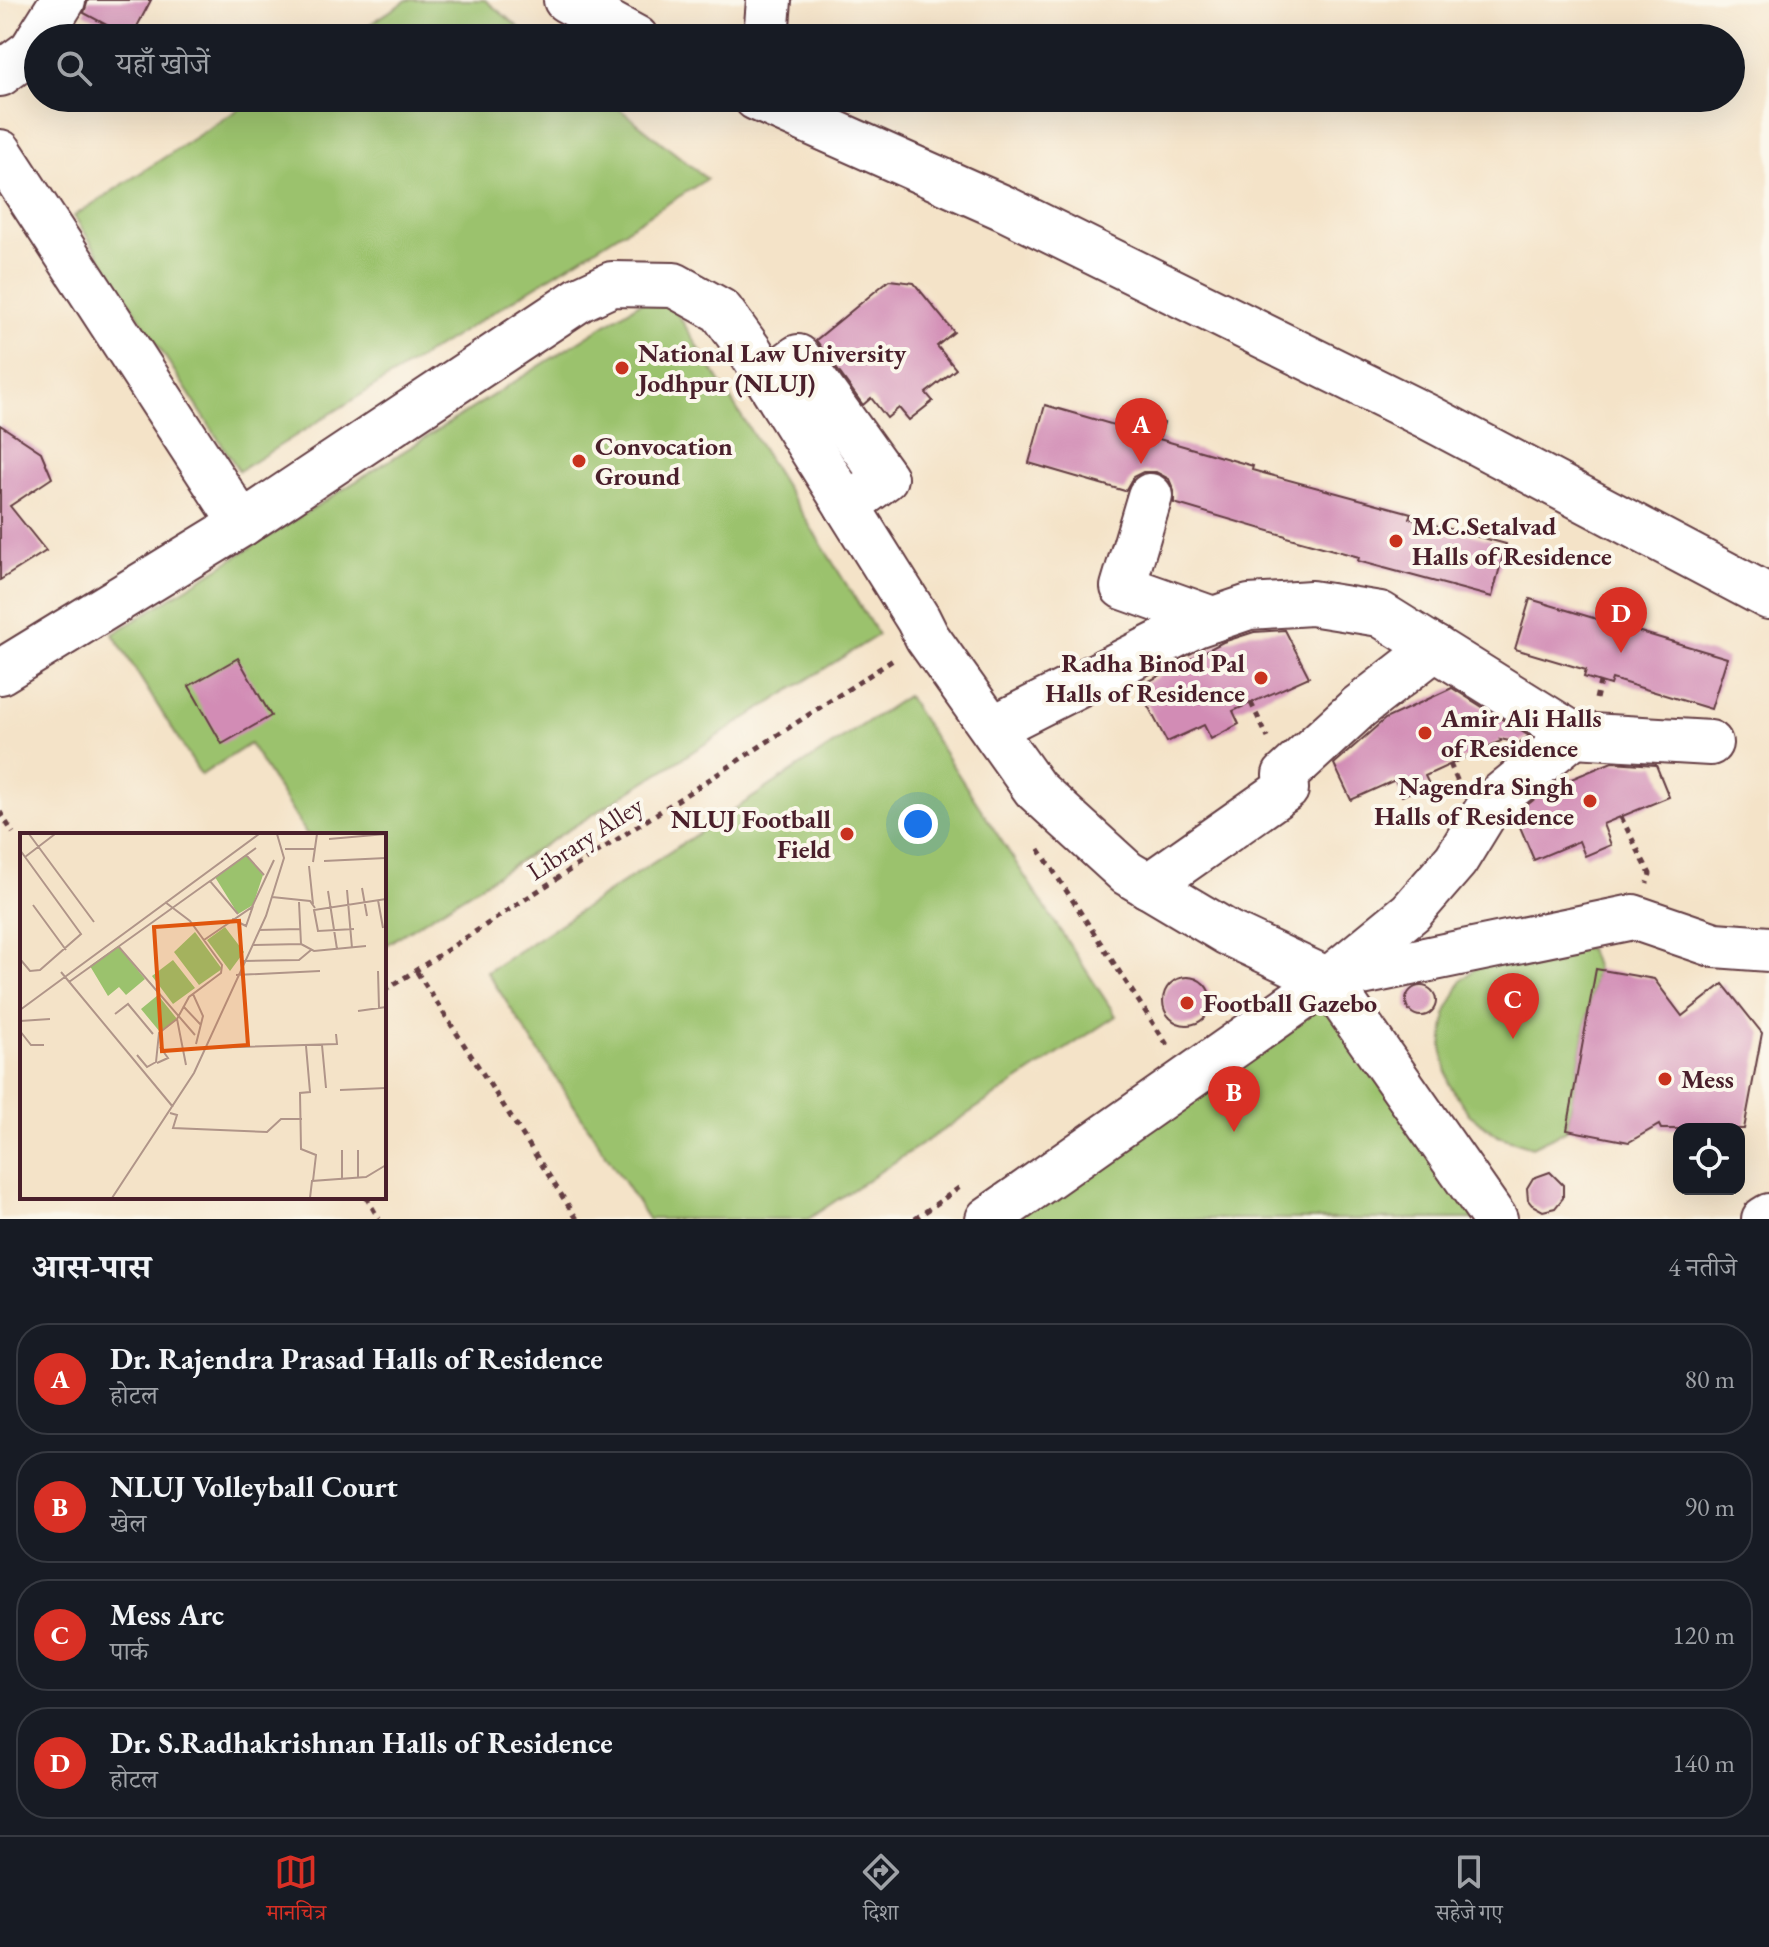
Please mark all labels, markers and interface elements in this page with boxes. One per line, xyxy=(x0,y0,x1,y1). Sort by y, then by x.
search box xyxy=(24,24,1745,112)
text: यहाँ खोजें xyxy=(116,44,210,83)
icon: search xyxy=(52,46,96,90)
place label: National Law University Jodhpur (NLUJ) xyxy=(635,336,907,400)
marker: National Law University Jodhpur (NLUJ) xyxy=(613,359,631,377)
pin: A xyxy=(1115,398,1167,464)
place label: Convocation Ground xyxy=(595,429,733,493)
marker: Convocation Ground xyxy=(570,452,588,470)
place label: M.C.Setalvad Halls of Residence xyxy=(1412,509,1612,573)
marker: M.C.Setalvad Halls of Residence xyxy=(1387,532,1405,550)
pin: D xyxy=(1595,587,1647,653)
place label: Radha Binod Pal Halls of Residence xyxy=(1045,646,1245,710)
marker: Radha Binod Pal Halls of Residence xyxy=(1252,669,1270,687)
place label: Amir Ali Halls of Residence xyxy=(1440,701,1602,765)
marker: Amir Ali Halls of Residence xyxy=(1416,724,1434,742)
place label: Nagendra Singh Halls of Residence xyxy=(1374,769,1574,833)
street label: Library Alley xyxy=(521,788,650,888)
marker: Nagendra Singh Halls of Residence xyxy=(1581,792,1599,810)
place label: NLUJ Football Field xyxy=(671,802,832,866)
your location xyxy=(898,804,938,844)
marker: NLUJ Football Field xyxy=(838,825,856,843)
inset map xyxy=(20,833,386,1199)
pin: C xyxy=(1487,973,1539,1039)
place label: Football Gazebo xyxy=(1203,986,1377,1020)
marker: Football Gazebo xyxy=(1178,994,1196,1012)
place label: Mess xyxy=(1681,1062,1734,1096)
pin: B xyxy=(1208,1066,1260,1132)
marker: Mess xyxy=(1656,1070,1674,1088)
map controls xyxy=(1673,1123,1745,1195)
button: locate xyxy=(1673,1123,1745,1195)
text: आस-पास xyxy=(32,1244,151,1288)
text: 4 नतीजे xyxy=(1668,1250,1737,1284)
text: Dr. Rajendra Prasad Halls of Residence xyxy=(110,1339,603,1378)
text: A xyxy=(51,1362,69,1396)
text: 80 m xyxy=(1685,1362,1735,1396)
text: होटल xyxy=(110,1378,158,1412)
text: NLUJ Volleyball Court xyxy=(110,1467,398,1506)
text: B xyxy=(52,1490,68,1524)
text: 90 m xyxy=(1685,1490,1735,1524)
text: खेल xyxy=(110,1506,146,1540)
text: Mess Arc xyxy=(110,1595,224,1634)
text: C xyxy=(51,1618,69,1652)
text: 120 m xyxy=(1672,1618,1735,1652)
text: पार्क xyxy=(110,1634,148,1668)
text: Dr. S.Radhakrishnan Halls of Residence xyxy=(110,1723,613,1762)
text: D xyxy=(50,1746,70,1780)
text: 140 m xyxy=(1672,1746,1735,1780)
text: होटल xyxy=(110,1762,158,1796)
tab: मानचित्र xyxy=(266,1850,326,1934)
tab: दिशा xyxy=(859,1850,903,1934)
tab: सहेजे गए xyxy=(1436,1850,1503,1934)

